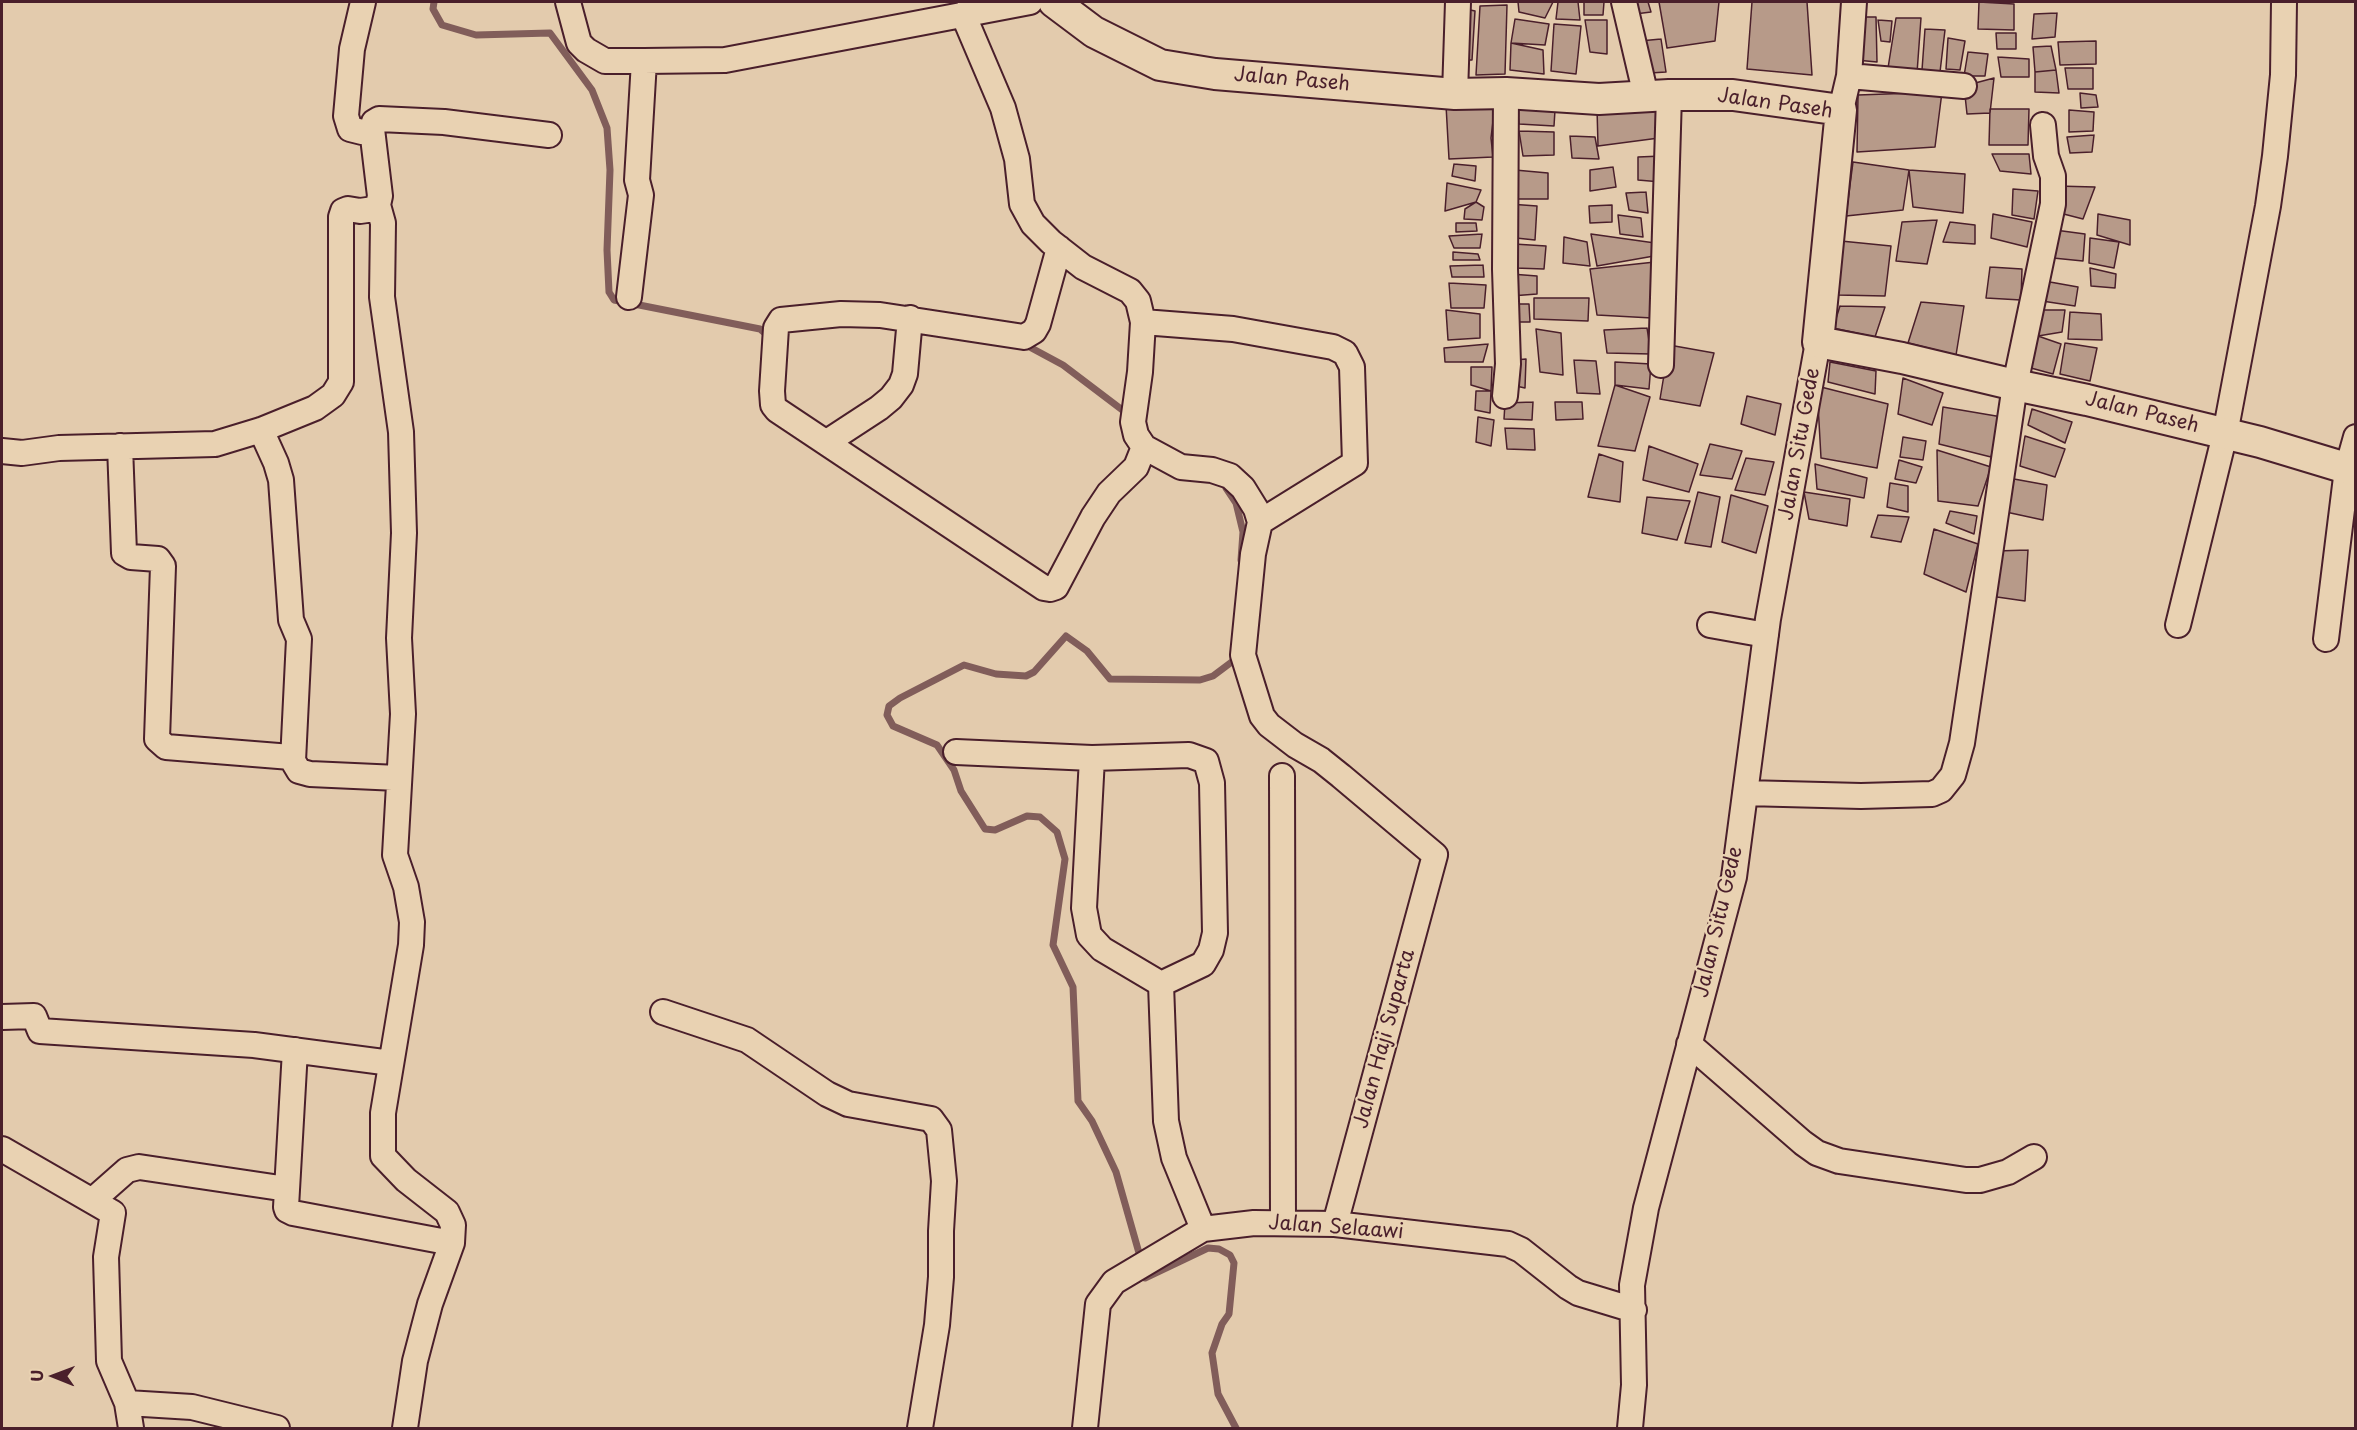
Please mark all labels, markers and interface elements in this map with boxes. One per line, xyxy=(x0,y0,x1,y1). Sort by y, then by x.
street label: Jalan Paseh xyxy=(1233,63,1351,97)
street label: Jalan Paseh xyxy=(1716,84,1834,124)
street label: Jalan Situ Gede xyxy=(1775,366,1825,522)
street label: Jalan Paseh xyxy=(2083,387,2201,439)
street label: Jalan Situ Gede xyxy=(1690,844,1748,1000)
street label: Jalan Haji Suparta xyxy=(1350,947,1420,1131)
street label: Jalan Selaawi xyxy=(1267,1211,1405,1245)
north arrow xyxy=(24,1346,84,1406)
text: U xyxy=(24,1369,48,1382)

